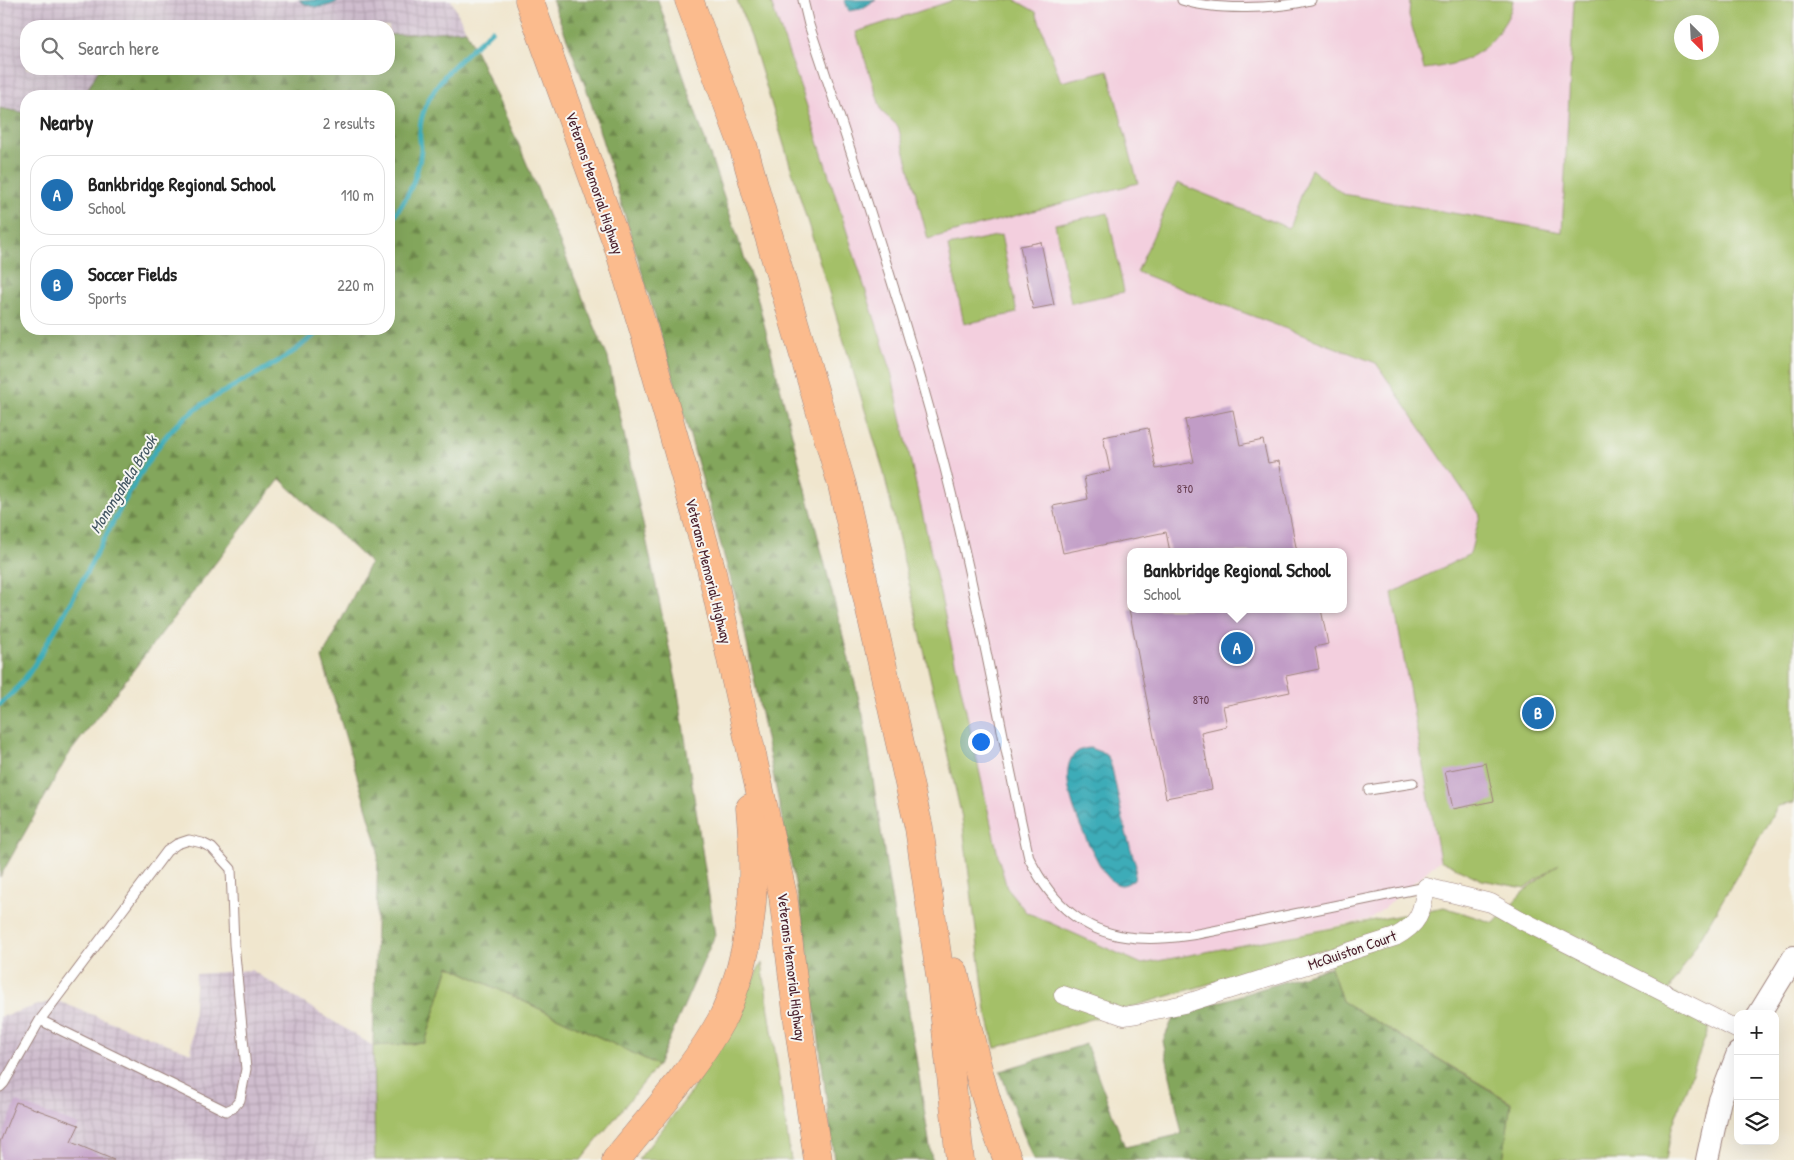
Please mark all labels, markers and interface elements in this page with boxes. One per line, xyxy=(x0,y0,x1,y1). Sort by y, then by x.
north arrow xyxy=(1674,15,1719,60)
search box xyxy=(20,20,395,75)
icon: search xyxy=(38,34,66,62)
text: Search here xyxy=(78,35,159,61)
text: Nearby xyxy=(40,108,93,137)
street label: Veterans Memorial Highway xyxy=(561,109,629,257)
text: 2 results xyxy=(323,112,375,134)
text: Bankbridge Regional School xyxy=(88,171,275,197)
text: A xyxy=(53,184,61,206)
text: 110 m xyxy=(341,184,374,206)
text: School xyxy=(88,197,125,219)
text: Soccer Fields xyxy=(88,261,177,287)
text: B xyxy=(53,274,61,296)
text: 220 m xyxy=(337,274,374,296)
text: Sports xyxy=(88,287,126,309)
water label: Monongahela Brook xyxy=(84,430,163,537)
house number: 870 xyxy=(1177,480,1193,497)
street label: Veterans Memorial Highway xyxy=(681,496,737,646)
popup xyxy=(1127,548,1347,613)
text: Bankbridge Regional School xyxy=(1143,557,1331,583)
text: School xyxy=(1143,583,1181,605)
pin: A xyxy=(1221,629,1253,667)
house number: 870 xyxy=(1193,691,1209,708)
pin: B xyxy=(1522,694,1554,732)
your location xyxy=(968,729,994,755)
street label: Veterans Memorial Highway xyxy=(772,892,812,1042)
street label: McQuiston Court xyxy=(1305,925,1400,975)
map controls xyxy=(1734,1010,1779,1145)
button: + xyxy=(1734,1010,1779,1055)
button: − xyxy=(1734,1055,1779,1100)
button: layers xyxy=(1734,1100,1779,1145)

